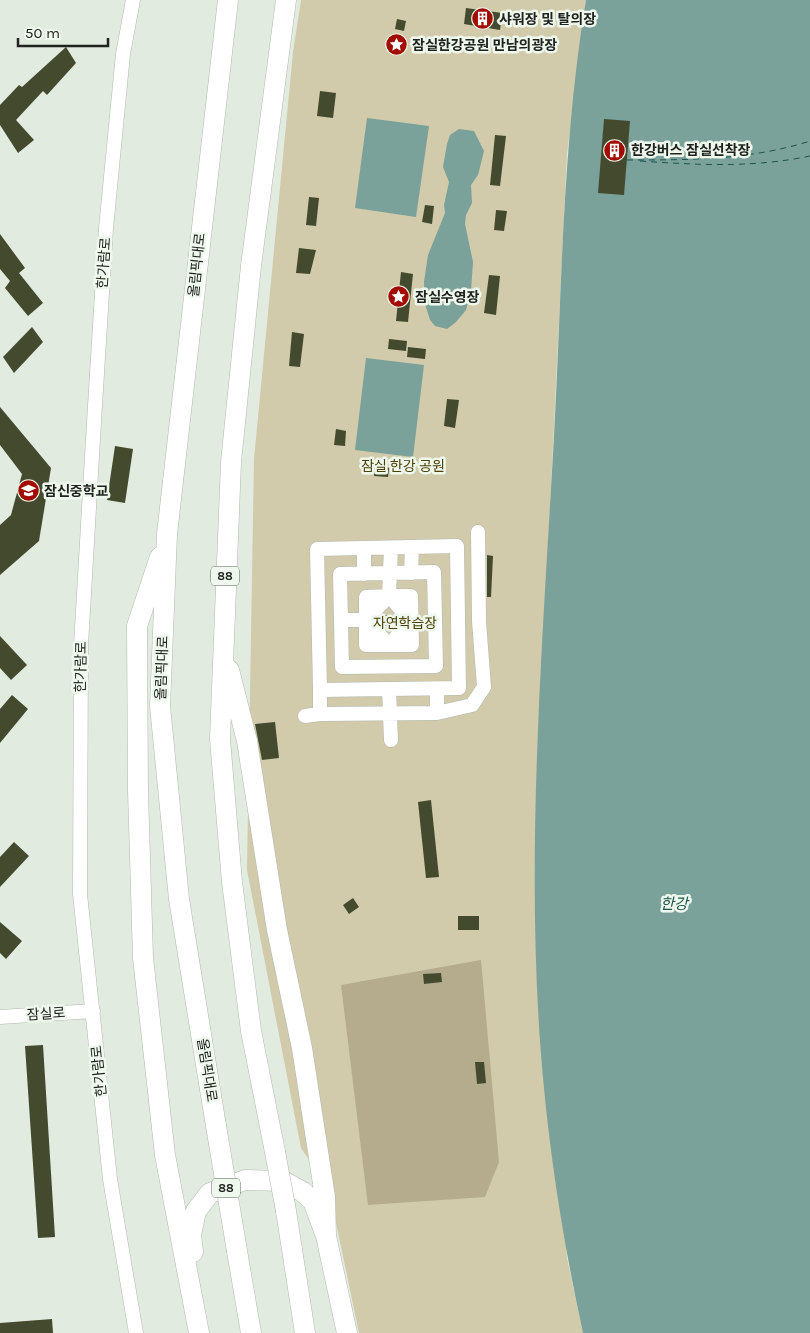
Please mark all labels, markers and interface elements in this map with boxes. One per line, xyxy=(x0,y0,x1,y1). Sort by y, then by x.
building icon: 샤워장 및 탈의장 xyxy=(471,7,495,31)
place label: 샤워장 및 탈의장 xyxy=(499,11,596,28)
scale bar xyxy=(18,15,108,47)
text: 50 m xyxy=(25,24,60,42)
place icon: 잠실한강공원 만남의광장 xyxy=(384,33,408,57)
place label: 잠실한강공원 만남의광장 xyxy=(412,37,557,54)
building icon: 한강버스 잠실선착장 xyxy=(603,138,627,162)
place label: 한강버스 잠실선착장 xyxy=(631,142,751,159)
street label: 올림픽대로 xyxy=(185,232,209,298)
street label: 한가람로 xyxy=(94,237,114,289)
place icon: 잠실수영장 xyxy=(387,285,411,309)
place label: 잠실수영장 xyxy=(415,289,480,306)
park label: 잠실 한강 공원 xyxy=(361,458,445,475)
school or university icon: 잠신중학교 xyxy=(16,479,40,503)
place label: 잠신중학교 xyxy=(44,483,109,500)
road number: 88 xyxy=(211,566,239,586)
park label: 자연학습장 xyxy=(373,615,437,632)
street label: 올림픽대로 xyxy=(152,635,172,700)
street label: 한가람로 xyxy=(72,641,90,693)
water label: 한강 xyxy=(660,895,690,913)
street label: 잠실로 xyxy=(26,1004,66,1024)
street label: 올림픽대로 xyxy=(194,1037,220,1103)
street label: 한가람로 xyxy=(88,1044,110,1098)
road number: 88 xyxy=(212,1178,240,1198)

